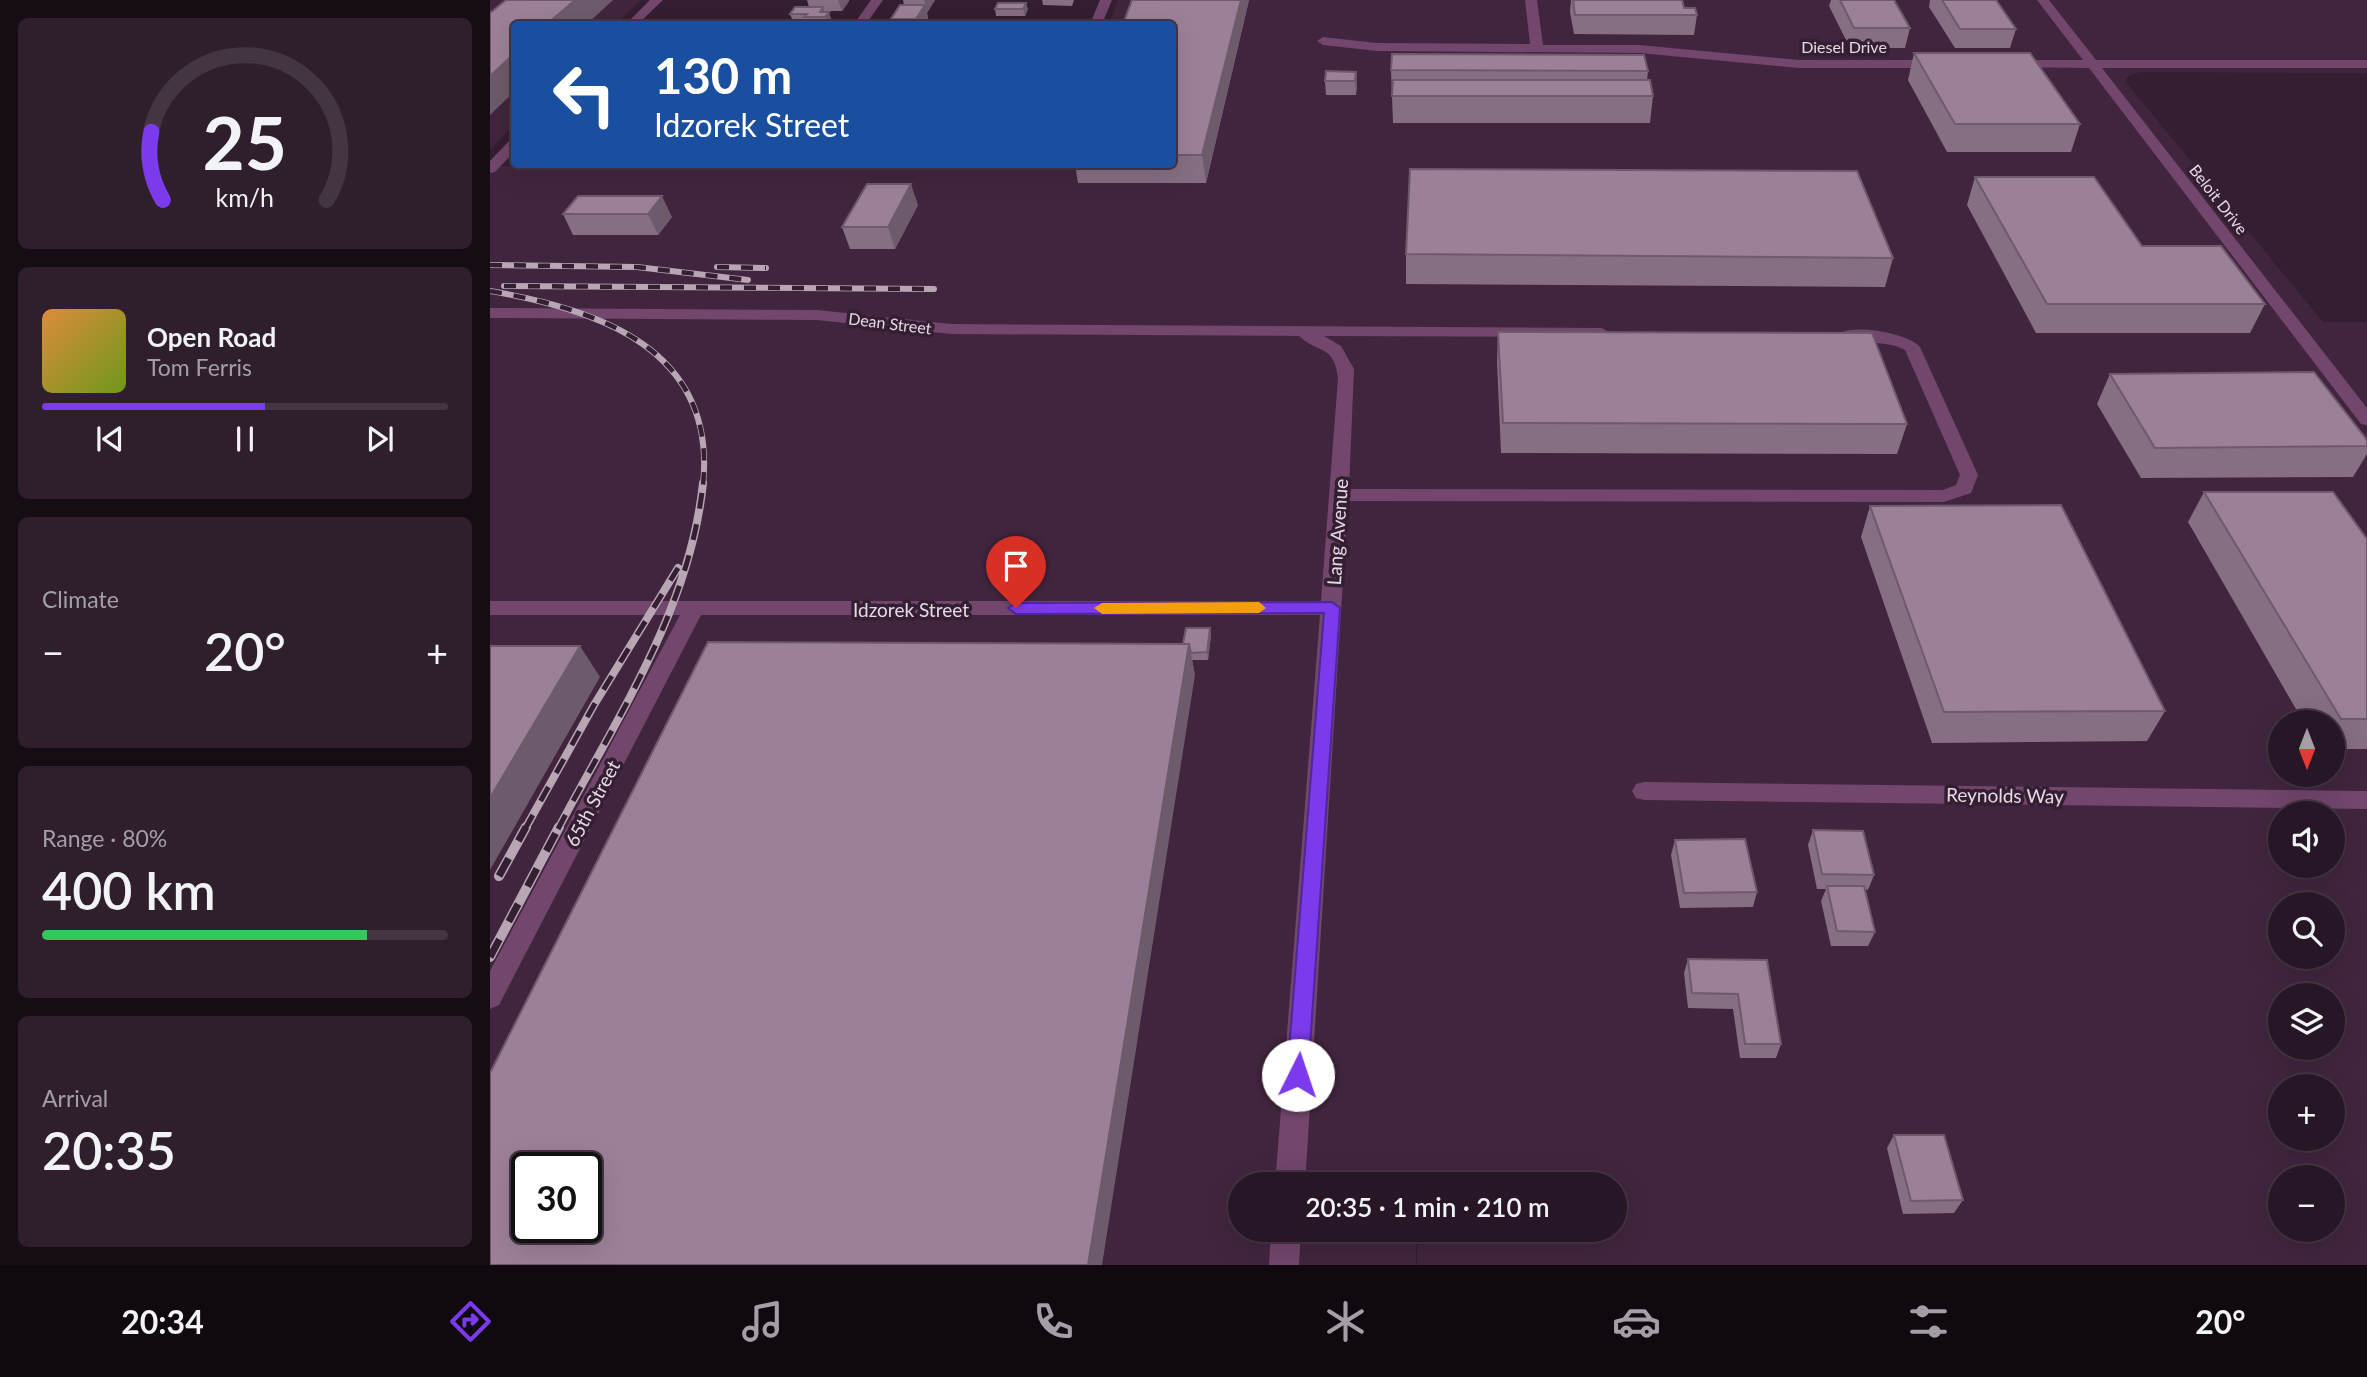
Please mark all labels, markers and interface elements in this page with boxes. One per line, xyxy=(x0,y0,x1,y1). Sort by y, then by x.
street label: Diesel Drive xyxy=(1801,37,1887,56)
text: 130 m xyxy=(654,46,792,104)
icon: left xyxy=(539,49,630,140)
text: 25 xyxy=(203,98,287,186)
text: Idzorek Street xyxy=(654,105,849,144)
street label: Beloit Drive xyxy=(2186,160,2252,238)
text: km/h xyxy=(216,182,274,212)
street label: Dean Street xyxy=(847,308,933,338)
text: Open Road xyxy=(147,321,276,353)
text: Tom Ferris xyxy=(147,353,252,381)
icon: previous xyxy=(91,420,129,458)
icon: pause xyxy=(226,420,264,458)
icon: next xyxy=(361,420,399,458)
street label: Lang Avenue xyxy=(1322,478,1352,586)
pin xyxy=(986,536,1046,608)
icon: arrive xyxy=(997,547,1035,585)
text: Climate xyxy=(42,585,119,613)
street label: Idzorek Street xyxy=(853,598,969,621)
text: 20° xyxy=(204,620,286,682)
text: − xyxy=(42,629,64,675)
text: + xyxy=(426,629,448,675)
north arrow xyxy=(2268,710,2345,788)
map controls xyxy=(2268,710,2345,1242)
street label: 65th Street xyxy=(560,756,624,850)
street label: Reynolds Way xyxy=(1946,782,2064,808)
button: sound xyxy=(2268,801,2345,878)
text: Range · 80% xyxy=(42,824,167,852)
text: 400 km xyxy=(42,859,216,921)
button: search xyxy=(2268,892,2345,969)
button: layers xyxy=(2268,983,2345,1060)
position arrow xyxy=(1261,1038,1335,1112)
button: + xyxy=(2268,1074,2345,1151)
text: Arrival xyxy=(42,1084,108,1112)
text: 20:35 xyxy=(42,1119,176,1181)
speed limit sign: 30 xyxy=(511,1152,602,1243)
button: − xyxy=(2268,1165,2345,1242)
text: 20:35 · 1 min · 210 m xyxy=(1305,1191,1550,1223)
icon: directions xyxy=(446,1297,495,1346)
icon: music xyxy=(738,1297,787,1346)
icon: phone xyxy=(1029,1297,1078,1346)
icon: climate xyxy=(1321,1297,1370,1346)
icon: car xyxy=(1612,1297,1661,1346)
icon: filters xyxy=(1904,1297,1953,1346)
text: 20:34 xyxy=(121,1302,204,1341)
text: 20° xyxy=(2195,1302,2246,1341)

